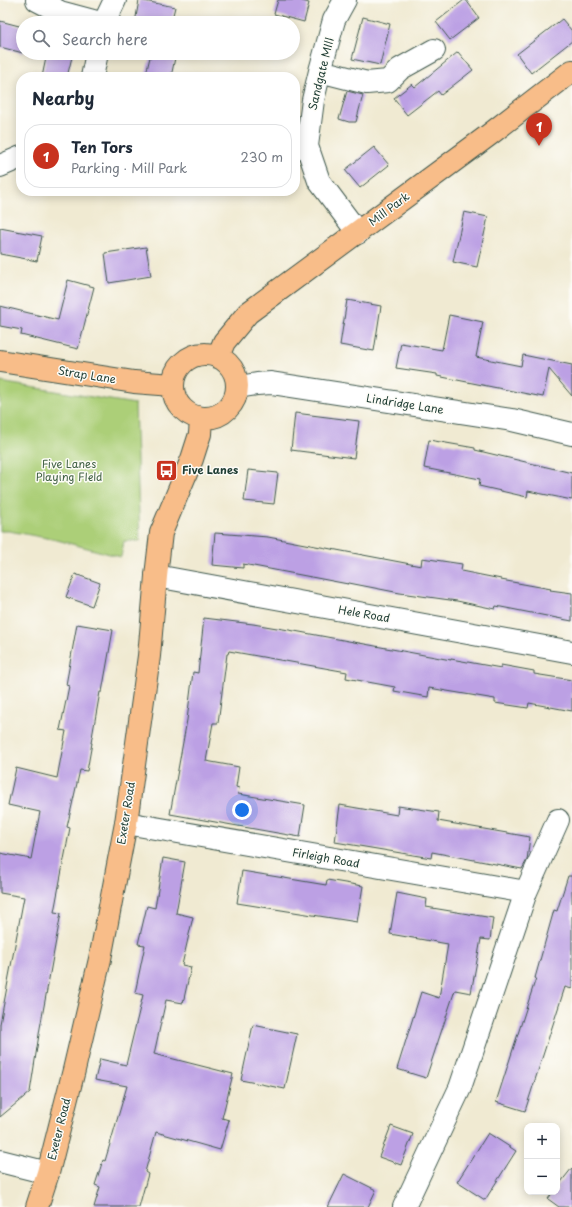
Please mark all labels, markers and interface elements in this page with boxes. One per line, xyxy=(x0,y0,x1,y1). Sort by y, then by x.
search box xyxy=(16,16,300,60)
icon: search xyxy=(30,27,52,49)
text: Search here xyxy=(62,27,148,50)
street label: Sandgate MIll xyxy=(303,36,338,112)
text: Nearby xyxy=(32,85,94,111)
pin: 1 xyxy=(526,113,552,146)
text: Ten Tors xyxy=(71,135,133,158)
text: 1 xyxy=(43,147,49,166)
text: 230 m xyxy=(241,147,283,166)
text: Parking · Mill Park xyxy=(71,158,187,177)
street label: Mill Park xyxy=(365,187,413,230)
street label: Strap Lane xyxy=(57,362,117,387)
street label: Lindridge Lane xyxy=(365,389,445,418)
park label: Five Lanes Playing FIeld xyxy=(36,455,102,485)
bus stop icon: Five Lanes xyxy=(153,457,179,483)
place label: Five Lanes xyxy=(182,461,238,478)
street label: Hele Road xyxy=(337,601,391,626)
street label: Exeter Road xyxy=(112,780,139,846)
your location xyxy=(232,800,252,820)
street label: Firleigh Road xyxy=(291,843,361,872)
street label: Exeter Road xyxy=(43,1096,75,1162)
map controls xyxy=(524,1123,560,1195)
button: + xyxy=(524,1123,560,1159)
button: − xyxy=(524,1159,560,1195)

